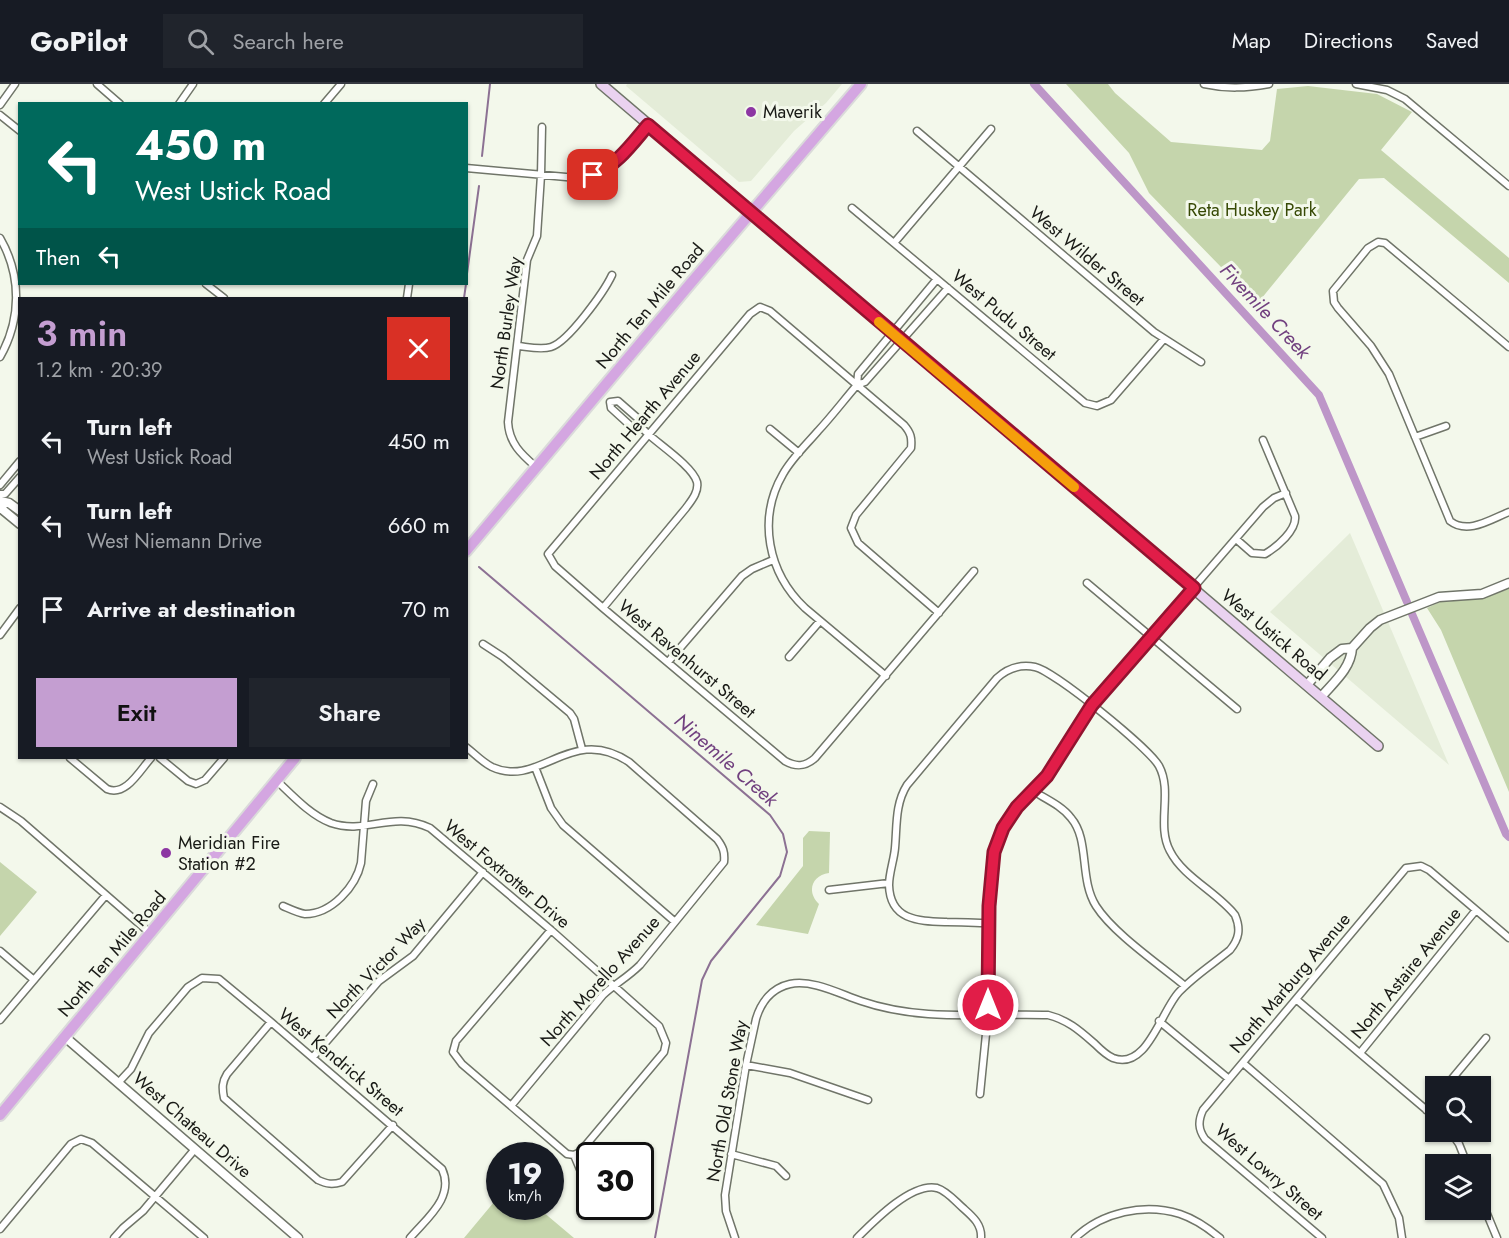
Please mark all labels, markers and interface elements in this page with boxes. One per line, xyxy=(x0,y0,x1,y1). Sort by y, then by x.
search box xyxy=(163,14,583,68)
text: GoPilot xyxy=(30,21,127,62)
icon: search xyxy=(184,25,217,58)
text: Search here xyxy=(232,25,344,57)
text: Map xyxy=(1232,26,1271,56)
text: Directions xyxy=(1304,26,1393,56)
text: Saved xyxy=(1426,26,1479,56)
place label: Maverik xyxy=(763,99,822,125)
marker: Maverik xyxy=(744,105,758,119)
text: 450 m xyxy=(135,115,266,176)
icon: left xyxy=(36,126,114,204)
pin xyxy=(567,149,618,200)
icon: arrive xyxy=(576,158,609,191)
text: West Ustick Road xyxy=(135,171,331,210)
park label: Reta Huskey Park xyxy=(1187,197,1317,223)
street label: West Wilder Street xyxy=(1024,200,1151,312)
street label: North Ten Mile Road xyxy=(590,238,710,374)
icon: left xyxy=(93,240,126,273)
text: Then xyxy=(36,241,81,273)
street label: North Burley Way xyxy=(484,255,528,391)
water label: Fivemile Creek xyxy=(1213,257,1318,367)
street label: West Pudu Street xyxy=(946,263,1063,367)
text: 3 min xyxy=(36,307,127,359)
button: close xyxy=(387,317,450,380)
street label: North Hearth Avenue xyxy=(583,345,707,485)
text: 1.2 km · 20:39 xyxy=(36,356,163,385)
text: Turn left xyxy=(87,411,172,443)
icon: left xyxy=(36,425,69,458)
text: 450 m xyxy=(388,425,450,457)
text: West Ustick Road xyxy=(87,443,232,472)
text: Turn left xyxy=(87,495,172,527)
icon: left xyxy=(36,509,69,542)
text: 660 m xyxy=(388,509,450,541)
text: West Niemann Drive xyxy=(87,527,262,556)
street label: West Ustick Road xyxy=(1216,583,1332,687)
icon: arrive xyxy=(36,593,69,626)
text: Arrive at destination xyxy=(87,593,296,625)
text: 70 m xyxy=(401,593,450,625)
street label: West Ravenhurst Street xyxy=(613,594,762,725)
button: Exit xyxy=(36,678,237,747)
button: Share xyxy=(249,678,450,747)
water label: Ninemile Creek xyxy=(668,707,785,814)
street label: West Foxtrotter Drive xyxy=(438,813,576,935)
place label: Meridian Fire Station #2 xyxy=(178,830,280,877)
marker: Meridian Fire Station #2 xyxy=(159,846,173,860)
street label: North Ten Mile Road xyxy=(52,886,172,1022)
street label: North Astaire Avenue xyxy=(1345,902,1467,1044)
street label: North Marburg Avenue xyxy=(1224,907,1356,1059)
street label: North Morello Avenue xyxy=(534,910,666,1052)
street label: North Victor Way xyxy=(321,911,431,1025)
position arrow xyxy=(956,973,1020,1037)
street label: West Kendrick Street xyxy=(273,1002,410,1123)
street label: North Old Stone Way xyxy=(700,1018,754,1184)
street label: West Chateau Drive xyxy=(127,1066,257,1184)
map controls xyxy=(1425,1076,1491,1220)
button: search xyxy=(1425,1076,1491,1142)
street label: West Lowry Street xyxy=(1209,1118,1329,1227)
speed limit sign: 30 xyxy=(576,1142,654,1220)
text: 19 xyxy=(507,1152,543,1195)
button: layers xyxy=(1425,1154,1491,1220)
text: km/h xyxy=(508,1185,542,1207)

